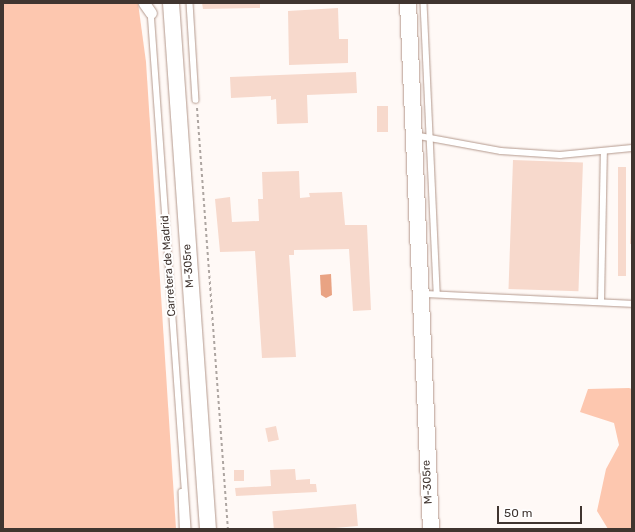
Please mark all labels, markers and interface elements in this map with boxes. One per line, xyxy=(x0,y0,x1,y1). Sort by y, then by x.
street label: Carretera de Madrid xyxy=(159,215,179,317)
street label: M-305re xyxy=(181,244,197,288)
street label: M-305re xyxy=(420,460,436,504)
scale bar xyxy=(499,498,584,524)
text: 50 m xyxy=(504,506,532,520)

